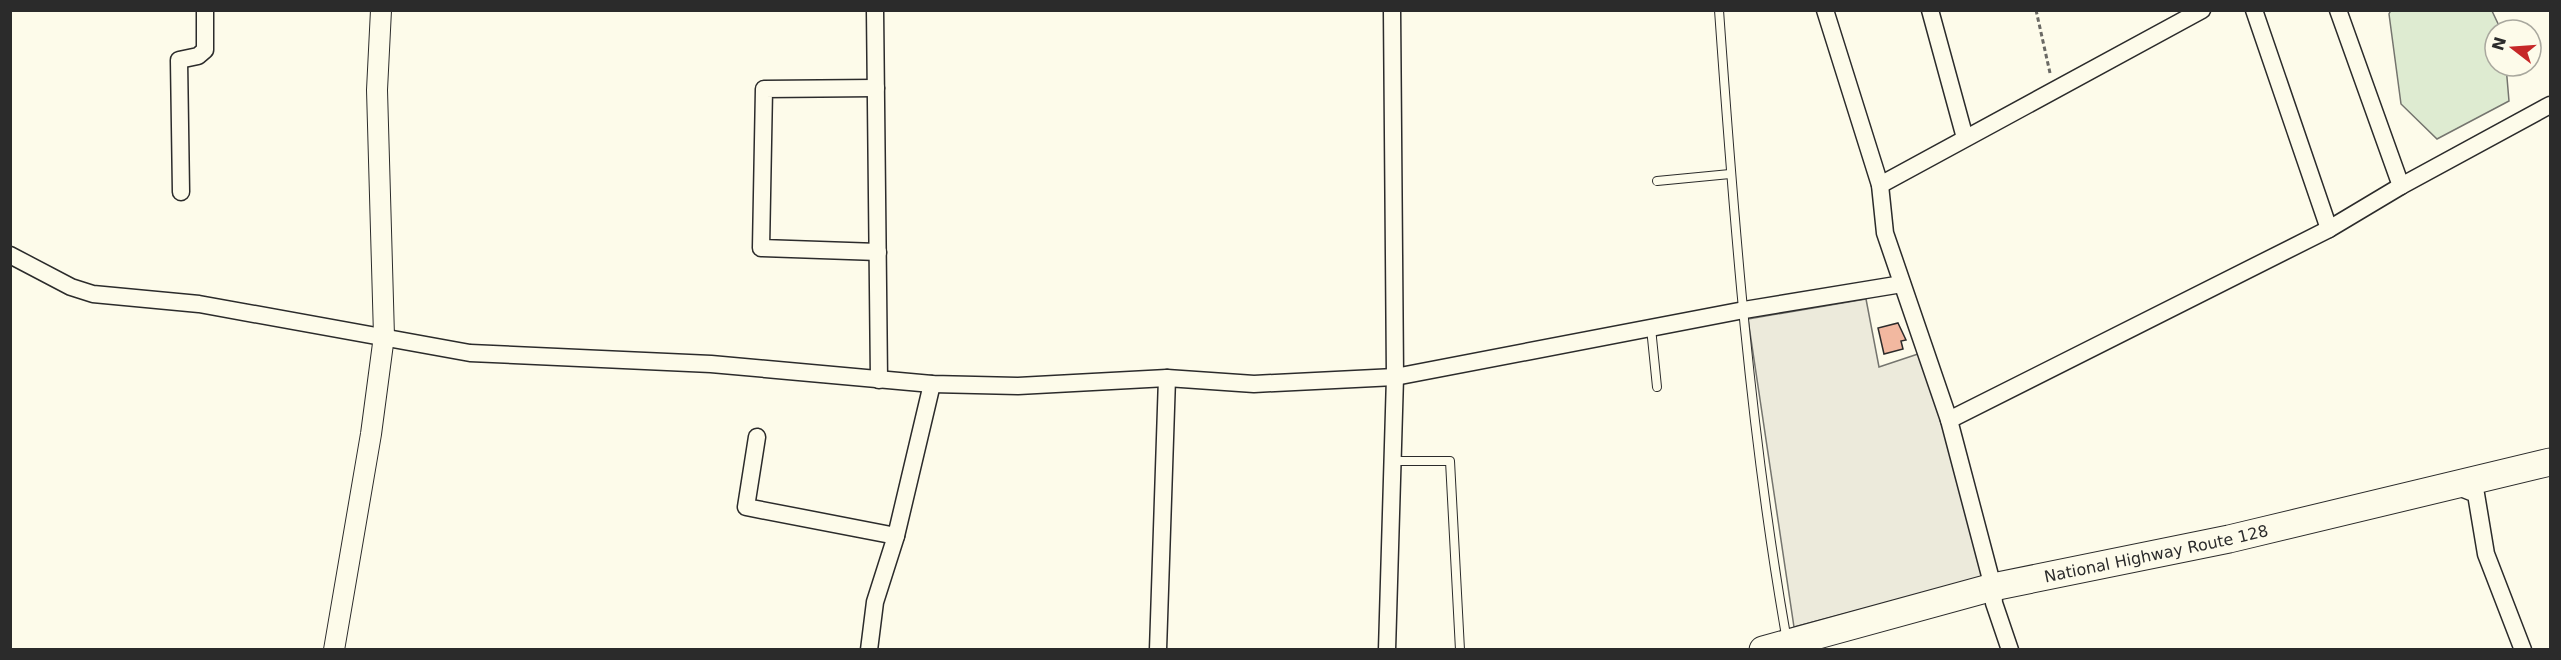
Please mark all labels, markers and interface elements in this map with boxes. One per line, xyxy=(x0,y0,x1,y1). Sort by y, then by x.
north arrow xyxy=(2483,18,2543,78)
text: N xyxy=(2488,35,2510,53)
street label: National Highway Route 128 xyxy=(2042,520,2270,586)

